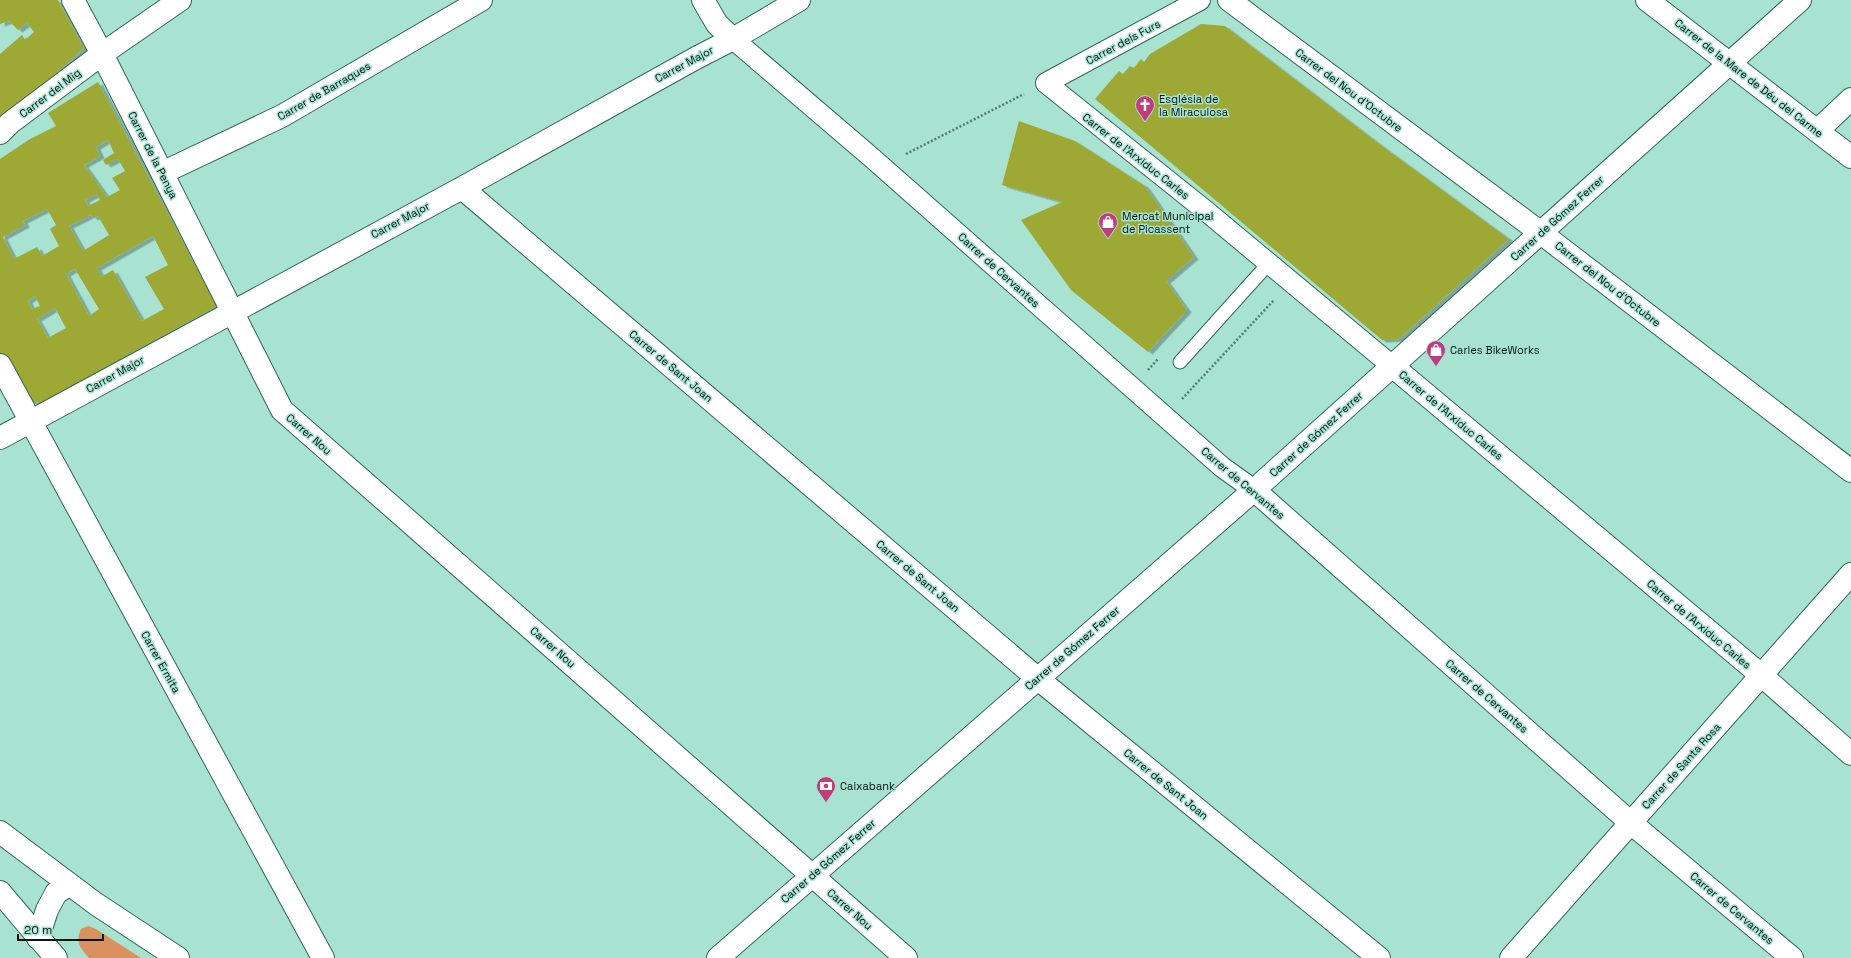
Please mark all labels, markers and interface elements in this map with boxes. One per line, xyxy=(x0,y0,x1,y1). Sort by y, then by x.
street label: Carrer dels Furs xyxy=(1083,16,1163,68)
street label: Carrer de la Mare de Déu del Carme xyxy=(1672,16,1826,140)
street label: Carrer Major xyxy=(652,43,716,85)
street label: Carrer del Nou d'Octubre xyxy=(1293,45,1405,135)
street label: Carrer de Barraques xyxy=(275,58,373,123)
street label: Carrer del Mig xyxy=(16,65,84,121)
place label: Església de la Miraculosa xyxy=(1159,92,1229,119)
church icon: Església de la Miraculosa xyxy=(1134,94,1156,122)
street label: Carrer de la Penya xyxy=(125,109,181,201)
street label: Carrer de l'Arxiduc Carles xyxy=(1080,110,1192,202)
street label: Carrer de Gómez Ferrer xyxy=(1507,172,1607,264)
street label: Carrer Major xyxy=(368,199,432,241)
place label: Mercat Municipal de Picassent xyxy=(1122,209,1213,236)
shop icon: Mercat Municipal de Picassent xyxy=(1097,211,1119,239)
street label: Carrer de Cervantes xyxy=(955,230,1043,310)
street label: Carrer del Nou d'Octubre xyxy=(1552,238,1664,330)
street label: Carrer de Sant Joan xyxy=(626,327,716,405)
shop icon: Carles BikeWorks xyxy=(1425,339,1447,367)
place label: Carles BikeWorks xyxy=(1450,343,1540,357)
street label: Carrer Major xyxy=(83,352,147,396)
street label: Carrer de l'Arxiduc Carles xyxy=(1396,367,1506,463)
street label: Carrer de Gómez Ferrer xyxy=(1266,388,1366,480)
street label: Carrer Nou xyxy=(283,410,335,458)
street label: Carrer de Cervantes xyxy=(1198,444,1288,522)
street label: Carrer de Sant Joan xyxy=(873,537,963,615)
street label: Carrer de l'Arxiduc Carles xyxy=(1644,576,1754,672)
street label: Carrer de Gómez Ferrer xyxy=(1022,603,1122,693)
street label: Carrer Nou xyxy=(527,623,579,671)
street label: Carrer Ermita xyxy=(138,629,184,696)
street label: Carrer de Cervantes xyxy=(1443,656,1531,736)
street label: Carrer de Santa Rosa xyxy=(1639,720,1724,812)
street label: Carrer de Sant Joan xyxy=(1121,746,1211,822)
bank icon: Caixabank xyxy=(815,775,837,803)
place label: Caixabank xyxy=(840,779,895,793)
street label: Carrer de Gómez Ferrer xyxy=(778,816,878,906)
street label: Carrer de Cervantes xyxy=(1687,869,1777,947)
street label: Carrer Nou xyxy=(824,885,876,933)
scale bar xyxy=(18,916,103,942)
text: 20 m xyxy=(24,922,52,938)

